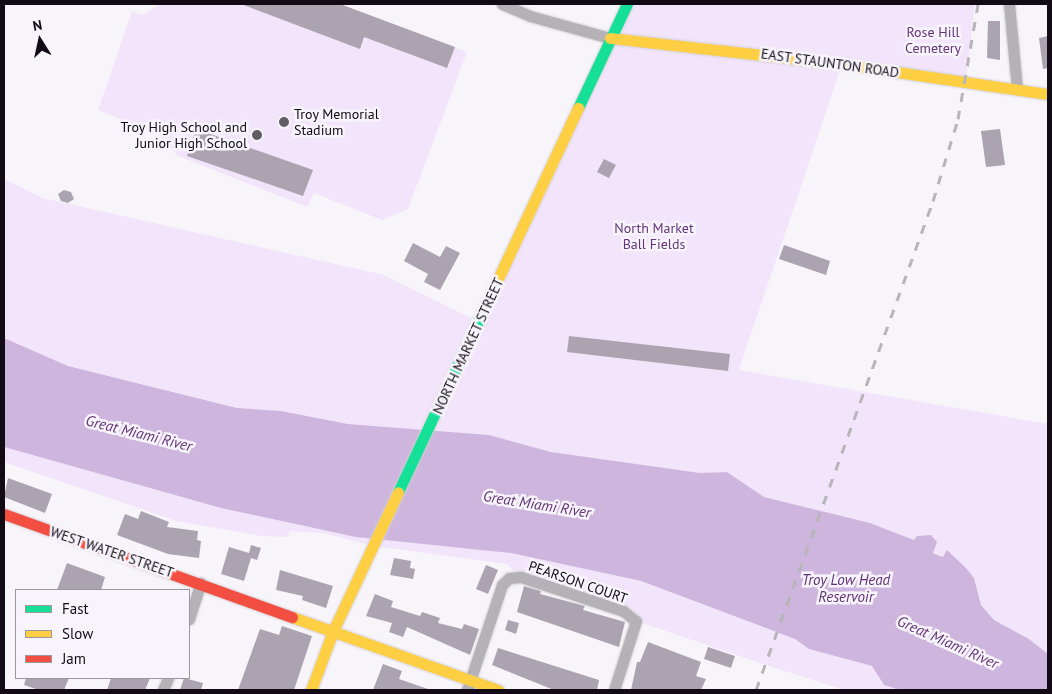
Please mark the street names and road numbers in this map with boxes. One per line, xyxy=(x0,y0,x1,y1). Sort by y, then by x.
street label: EAST STAUNTON ROAD xyxy=(760,45,900,81)
street label: NORTH MARKET STREET xyxy=(429,275,507,417)
street label: WEST WATER STREET xyxy=(48,523,176,581)
street label: PEARSON COURT xyxy=(526,557,630,607)

